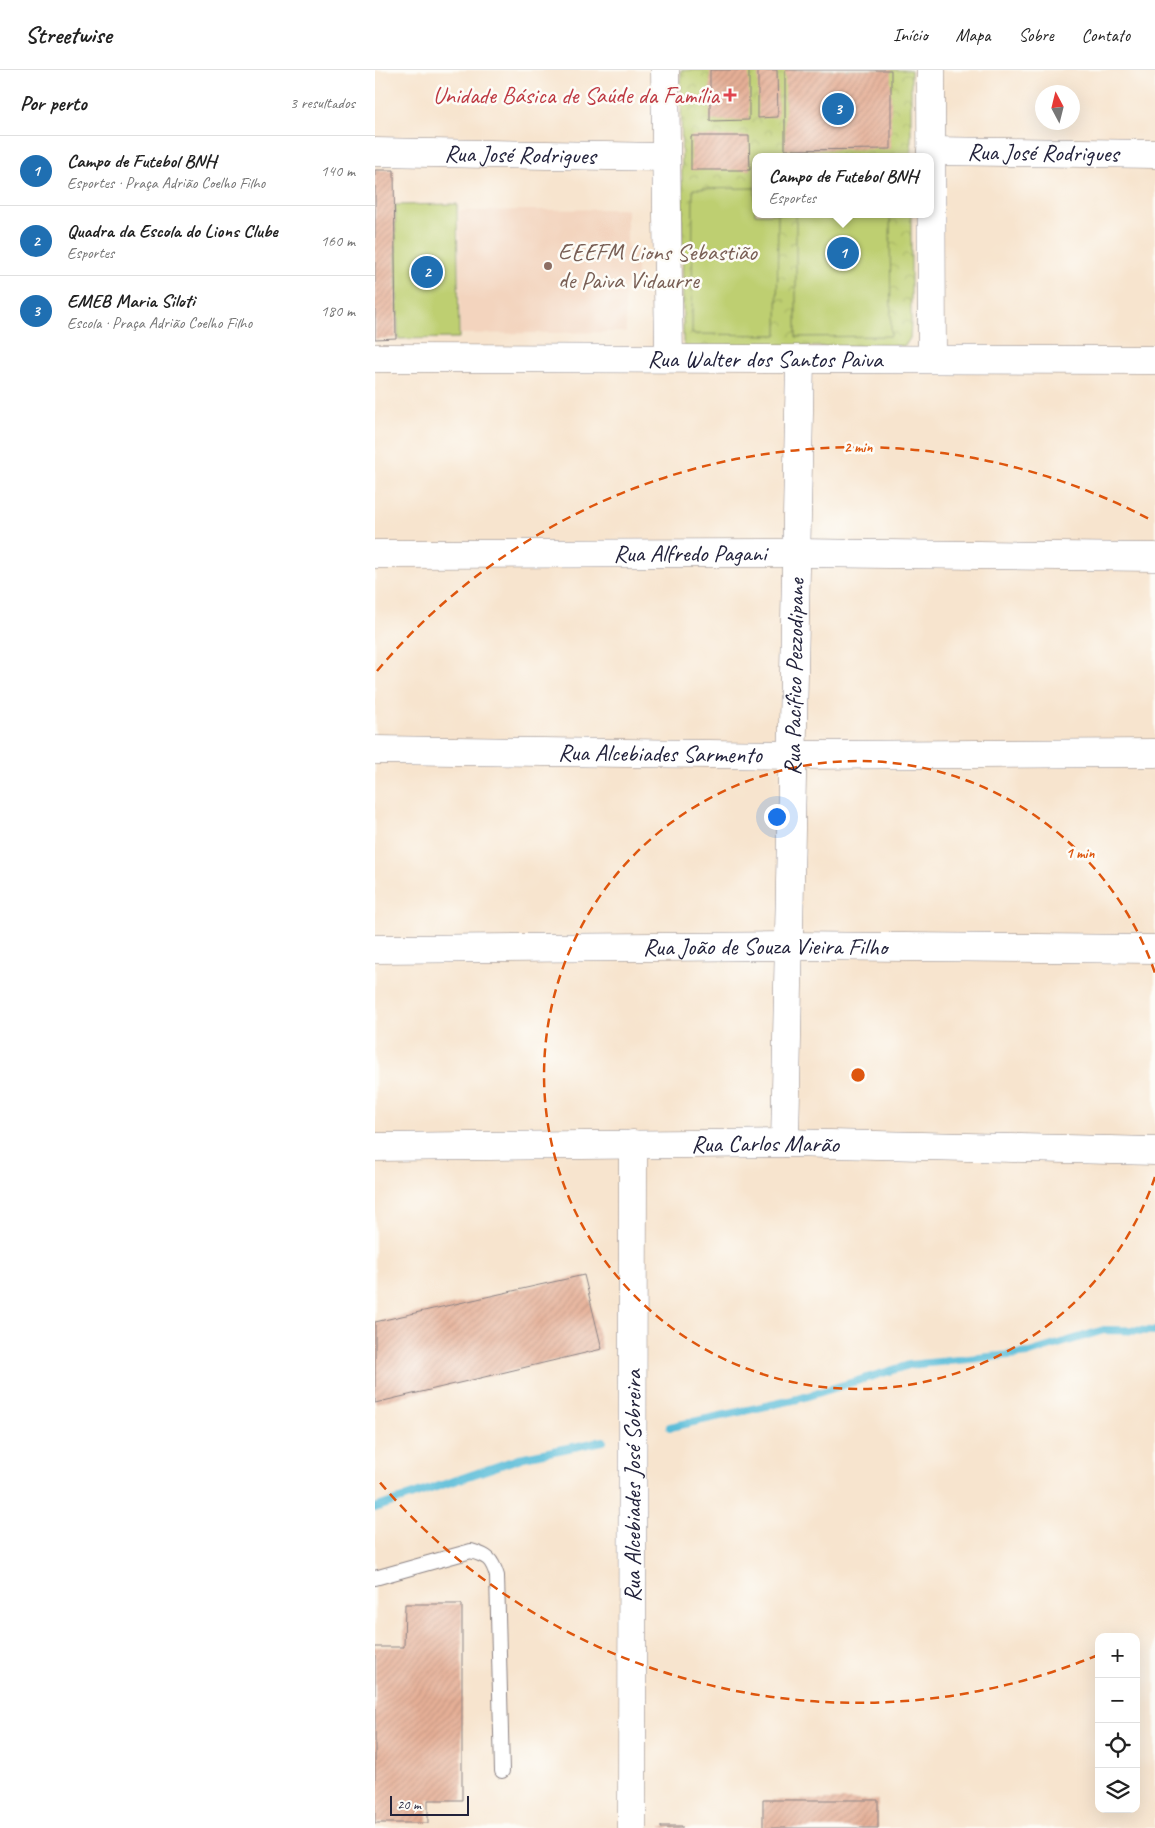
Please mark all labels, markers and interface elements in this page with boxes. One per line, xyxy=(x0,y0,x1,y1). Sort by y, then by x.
text: Streetwise xyxy=(25,20,111,50)
text: Início xyxy=(893,24,928,46)
text: Mapa xyxy=(956,24,990,46)
text: Sobre xyxy=(1018,24,1054,46)
text: Contato xyxy=(1082,24,1130,46)
place label: Unidade Básica de Saúde da Família xyxy=(433,80,720,110)
north arrow xyxy=(1035,85,1080,130)
marker: Unidade Básica de Saúde da Família xyxy=(723,88,737,102)
text: Por perto xyxy=(20,90,87,116)
pin: 3 xyxy=(822,90,854,128)
text: 3 resultados xyxy=(290,93,355,113)
street label: Rua José Rodrigues xyxy=(967,136,1122,169)
street label: Rua José Rodrigues xyxy=(444,138,599,171)
text: Campo de Futebol BNH xyxy=(67,149,216,173)
popup xyxy=(752,153,934,218)
text: 1 xyxy=(32,161,40,181)
text: 140 m xyxy=(321,161,355,181)
text: Campo de Futebol BNH xyxy=(769,164,917,188)
text: Esportes · Praça Adrião Coelho Filho xyxy=(67,173,265,193)
text: Esportes xyxy=(769,188,816,208)
text: Quadra da Escola do Lions Clube xyxy=(67,219,278,243)
text: 2 xyxy=(32,231,40,251)
text: 160 m xyxy=(321,231,355,251)
pin: 1 xyxy=(827,234,859,272)
place label: EEEFM Lions Sebastião de Paiva Vidaurre xyxy=(558,237,758,295)
text: Esportes xyxy=(67,243,114,263)
pin: 2 xyxy=(411,253,443,291)
marker: EEEFM Lions Sebastião de Paiva Vidaurre xyxy=(542,260,554,272)
text: EMEB Maria Siloti xyxy=(67,289,195,313)
text: 3 xyxy=(32,301,40,321)
text: 180 m xyxy=(321,301,355,321)
text: Escola · Praça Adrião Coelho Filho xyxy=(67,313,252,333)
street label: Rua Walter dos Santos Paiva xyxy=(647,344,884,374)
text: 2 min xyxy=(844,438,873,457)
street label: Rua Alfredo Pagani xyxy=(613,538,769,568)
street label: Rua Pacífico Pezzodipane xyxy=(777,576,811,776)
street label: Rua Alcebiades Sarmento xyxy=(558,737,764,770)
your location xyxy=(764,804,790,830)
text: 1 min xyxy=(1066,844,1095,863)
street label: Rua João de Souza Vieira Filho xyxy=(643,931,890,962)
centre of rings xyxy=(849,1066,867,1084)
street label: Rua Carlos Marão xyxy=(691,1128,841,1159)
street label: Rua Alcebiades José Sobreira xyxy=(617,1368,648,1602)
map controls xyxy=(1095,1633,1140,1813)
button: + xyxy=(1095,1633,1140,1678)
button: − xyxy=(1095,1678,1140,1723)
button: locate xyxy=(1095,1723,1140,1768)
button: layers xyxy=(1095,1768,1140,1813)
scale bar xyxy=(390,1793,469,1816)
text: 20 m xyxy=(397,1796,421,1813)

